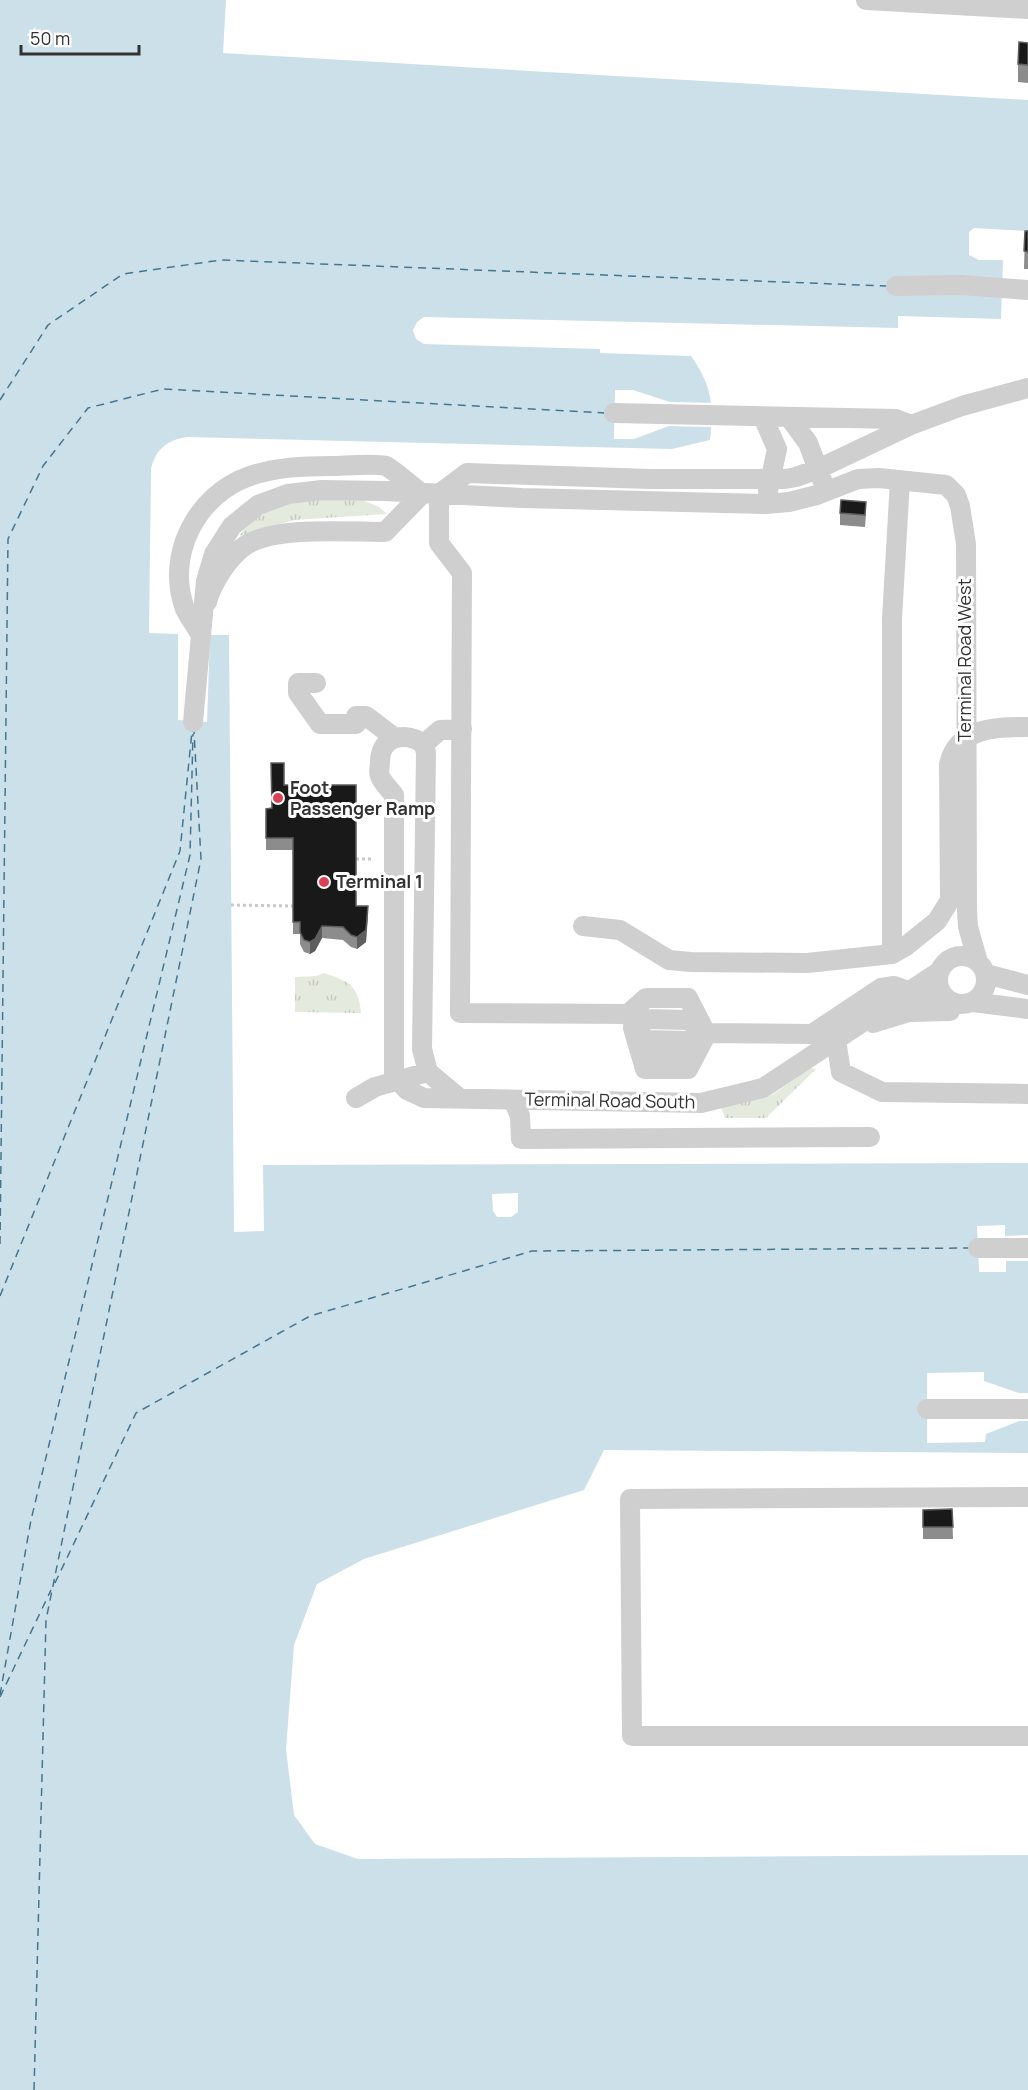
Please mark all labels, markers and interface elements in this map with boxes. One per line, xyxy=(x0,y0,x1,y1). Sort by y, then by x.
scale bar xyxy=(21,18,140,56)
text: 50 m xyxy=(30,26,70,50)
street label: Terminal Road West xyxy=(952,578,976,742)
place label: Foot Passenger Ramp xyxy=(290,775,435,820)
marker: Foot Passenger Ramp xyxy=(271,791,285,805)
place label: Terminal 1 xyxy=(336,869,423,893)
marker: Terminal 1 xyxy=(317,875,331,889)
street label: Terminal Road South xyxy=(524,1087,696,1113)

